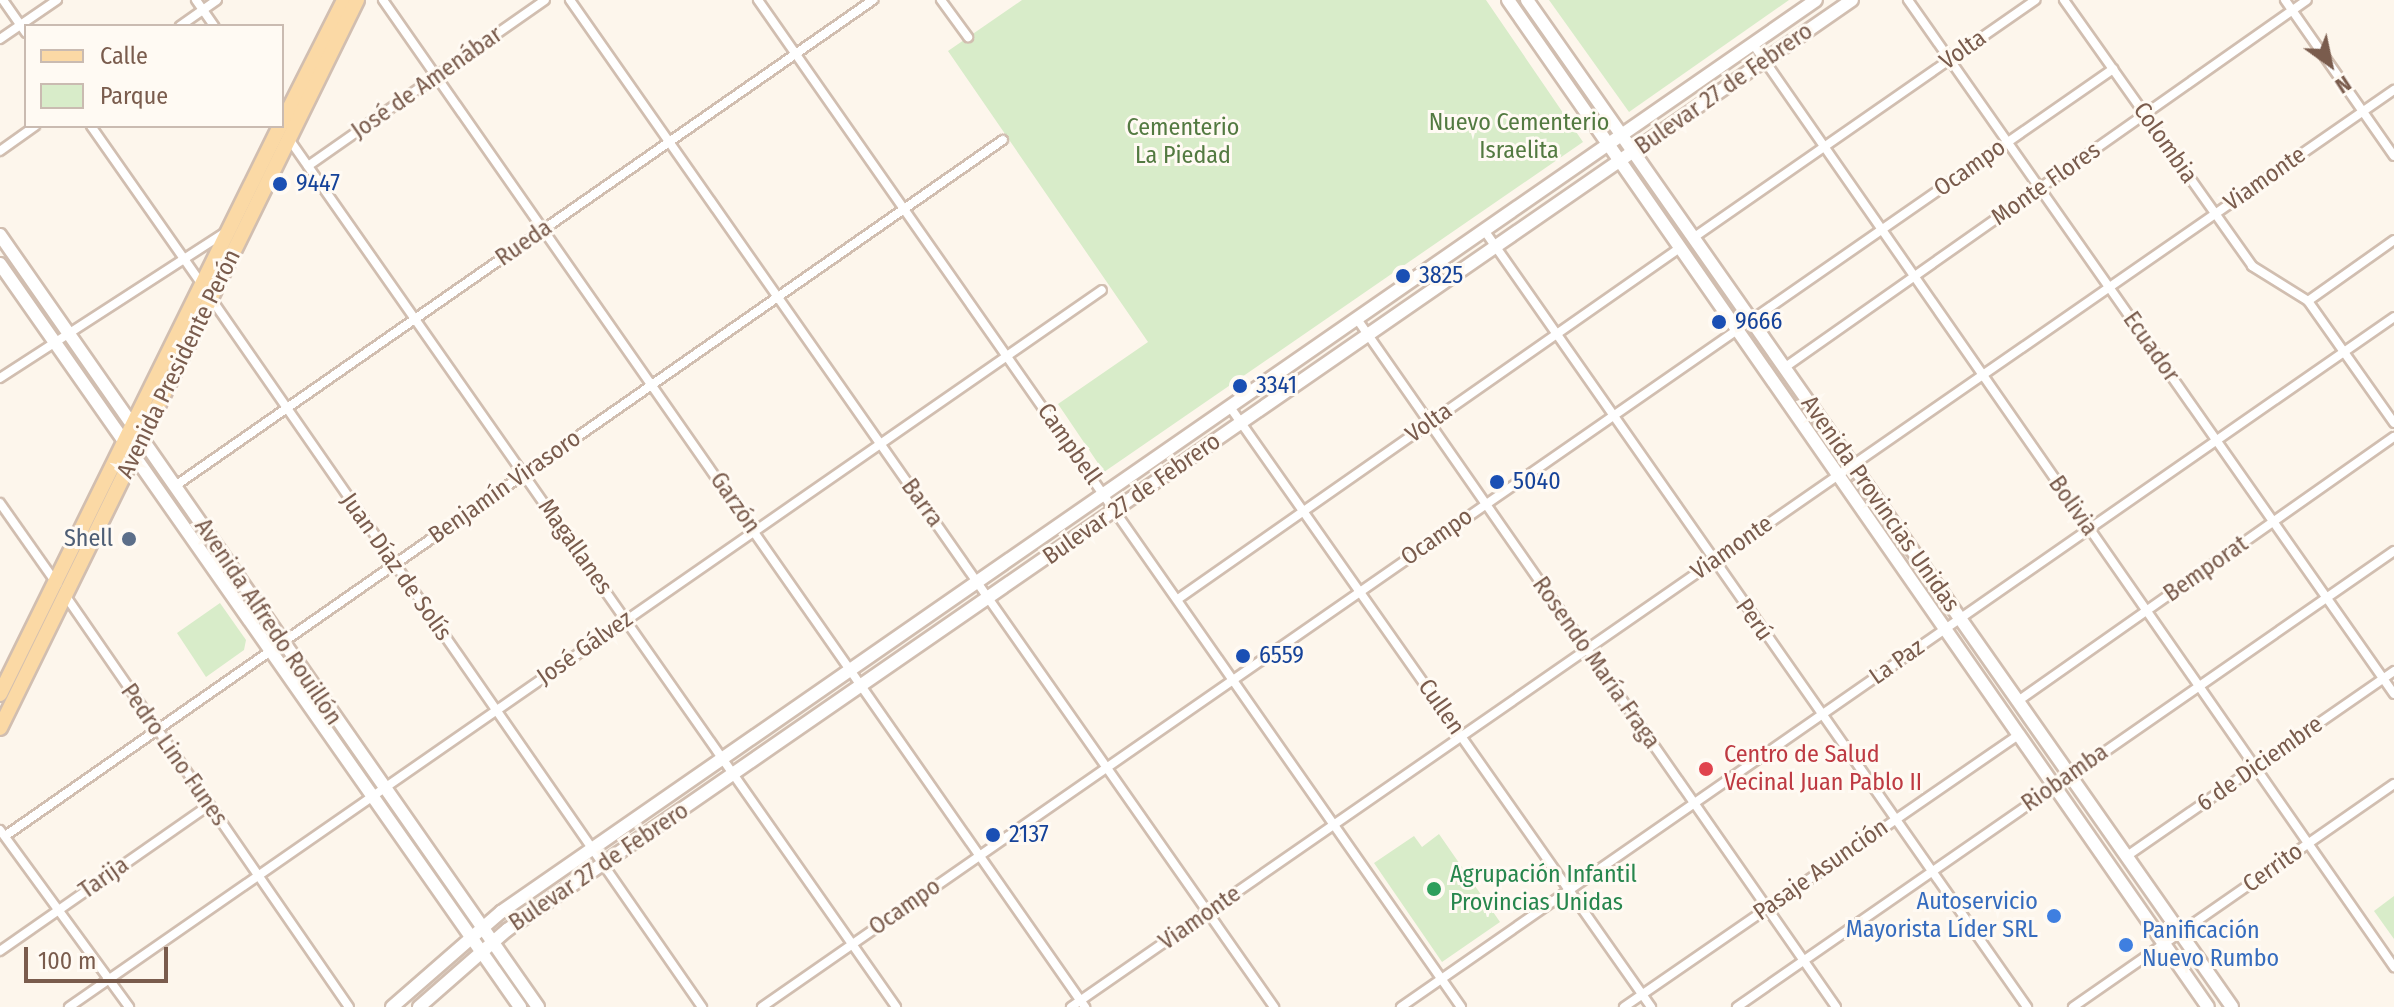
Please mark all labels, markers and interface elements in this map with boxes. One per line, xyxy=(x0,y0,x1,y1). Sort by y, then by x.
street label: Bulevar 27 de Febrero xyxy=(1630,17,1818,161)
street label: José de Amenábar xyxy=(346,20,508,146)
legend xyxy=(24,24,284,128)
street label: Volta xyxy=(1934,24,1992,76)
north arrow xyxy=(2290,24,2370,104)
text: Calle xyxy=(100,42,148,70)
text: N xyxy=(2330,70,2356,99)
text: Parque xyxy=(100,82,168,110)
street label: Colombia xyxy=(2127,97,2203,189)
park label: Nuevo Cementerio Israelita xyxy=(1429,109,1609,165)
park label: Cementerio La Piedad xyxy=(1127,114,1239,170)
street label: Ocampo xyxy=(1929,133,2011,203)
street label: Monte Flores xyxy=(1986,136,2106,232)
street label: Viamonte xyxy=(2219,141,2311,217)
place label: 9447 xyxy=(296,170,340,198)
marker: 9447 xyxy=(271,175,289,193)
street label: Rueda xyxy=(490,213,558,273)
street label: Avenida Presidente Perón xyxy=(111,245,247,483)
place label: 3825 xyxy=(1419,262,1463,290)
marker: 3825 xyxy=(1394,267,1412,285)
street label: Ecuador xyxy=(2117,306,2185,388)
place label: 9666 xyxy=(1735,308,1782,336)
marker: 9666 xyxy=(1710,313,1728,331)
place label: 3341 xyxy=(1256,372,1297,400)
marker: 3341 xyxy=(1231,377,1249,395)
street label: Avenida Provincias Unidas xyxy=(1794,390,1966,618)
street label: Volta xyxy=(1400,397,1458,449)
street label: Campbell xyxy=(1031,398,1107,490)
street label: Benjamín Virasoro xyxy=(423,424,587,550)
street label: Bulevar 27 de Febrero xyxy=(1038,427,1226,571)
street label: Garzón xyxy=(704,467,766,539)
place label: 5040 xyxy=(1513,468,1561,496)
street label: Bolivia xyxy=(2042,470,2104,542)
street label: Barra xyxy=(895,473,949,533)
marker: 5040 xyxy=(1488,473,1506,491)
street label: Juan Díaz de Solís xyxy=(334,488,458,646)
street label: Magallanes xyxy=(532,494,618,600)
street label: Ocampo xyxy=(1396,502,1478,572)
street label: Viamonte xyxy=(1686,510,1778,586)
street label: Avenida Alfredo Rouillón xyxy=(188,513,348,731)
place label: Shell xyxy=(64,525,113,553)
marker: Shell xyxy=(120,530,138,548)
street label: Bemporat xyxy=(2158,530,2254,608)
street label: Rosendo María Fraga xyxy=(1526,571,1666,755)
street label: Perú xyxy=(1729,593,1779,647)
street label: José Gálvez xyxy=(532,605,638,691)
street label: La Paz xyxy=(1864,633,1930,691)
place label: 6559 xyxy=(1259,642,1304,670)
marker: 6559 xyxy=(1234,647,1252,665)
street label: Cullen xyxy=(1412,674,1470,740)
street label: Pedro Lino Funes xyxy=(114,678,234,832)
street label: 6 de Diciembre xyxy=(2192,710,2328,818)
street label: Riobamba xyxy=(2016,738,2114,818)
place label: Centro de Salud Vecinal Juan Pablo II xyxy=(1724,741,1922,797)
marker: Centro de Salud Vecinal Juan Pablo II xyxy=(1695,758,1717,780)
street label: Bulevar 27 de Febrero xyxy=(504,796,694,938)
street label: Pasaje Asunción xyxy=(1748,813,1894,927)
place label: 2137 xyxy=(1009,821,1049,849)
marker: 2137 xyxy=(984,826,1002,844)
street label: Cerrito xyxy=(2238,837,2308,899)
street label: Tarija xyxy=(74,851,134,905)
place label: Agrupación Infantil Provincias Unidas xyxy=(1450,861,1637,917)
street label: Ocampo xyxy=(864,872,946,942)
street label: Viamonte xyxy=(1154,880,1246,956)
marker: Agrupación Infantil Provincias Unidas xyxy=(1425,880,1443,898)
place label: Autoservicio Mayorista Líder SRL xyxy=(1846,888,2038,944)
marker: Autoservicio Mayorista Líder SRL xyxy=(2045,907,2063,925)
place label: Panificación Nuevo Rumbo xyxy=(2142,917,2279,973)
scale bar xyxy=(28,931,172,981)
marker: Panificación Nuevo Rumbo xyxy=(2117,936,2135,954)
text: 100 m xyxy=(38,947,96,975)

